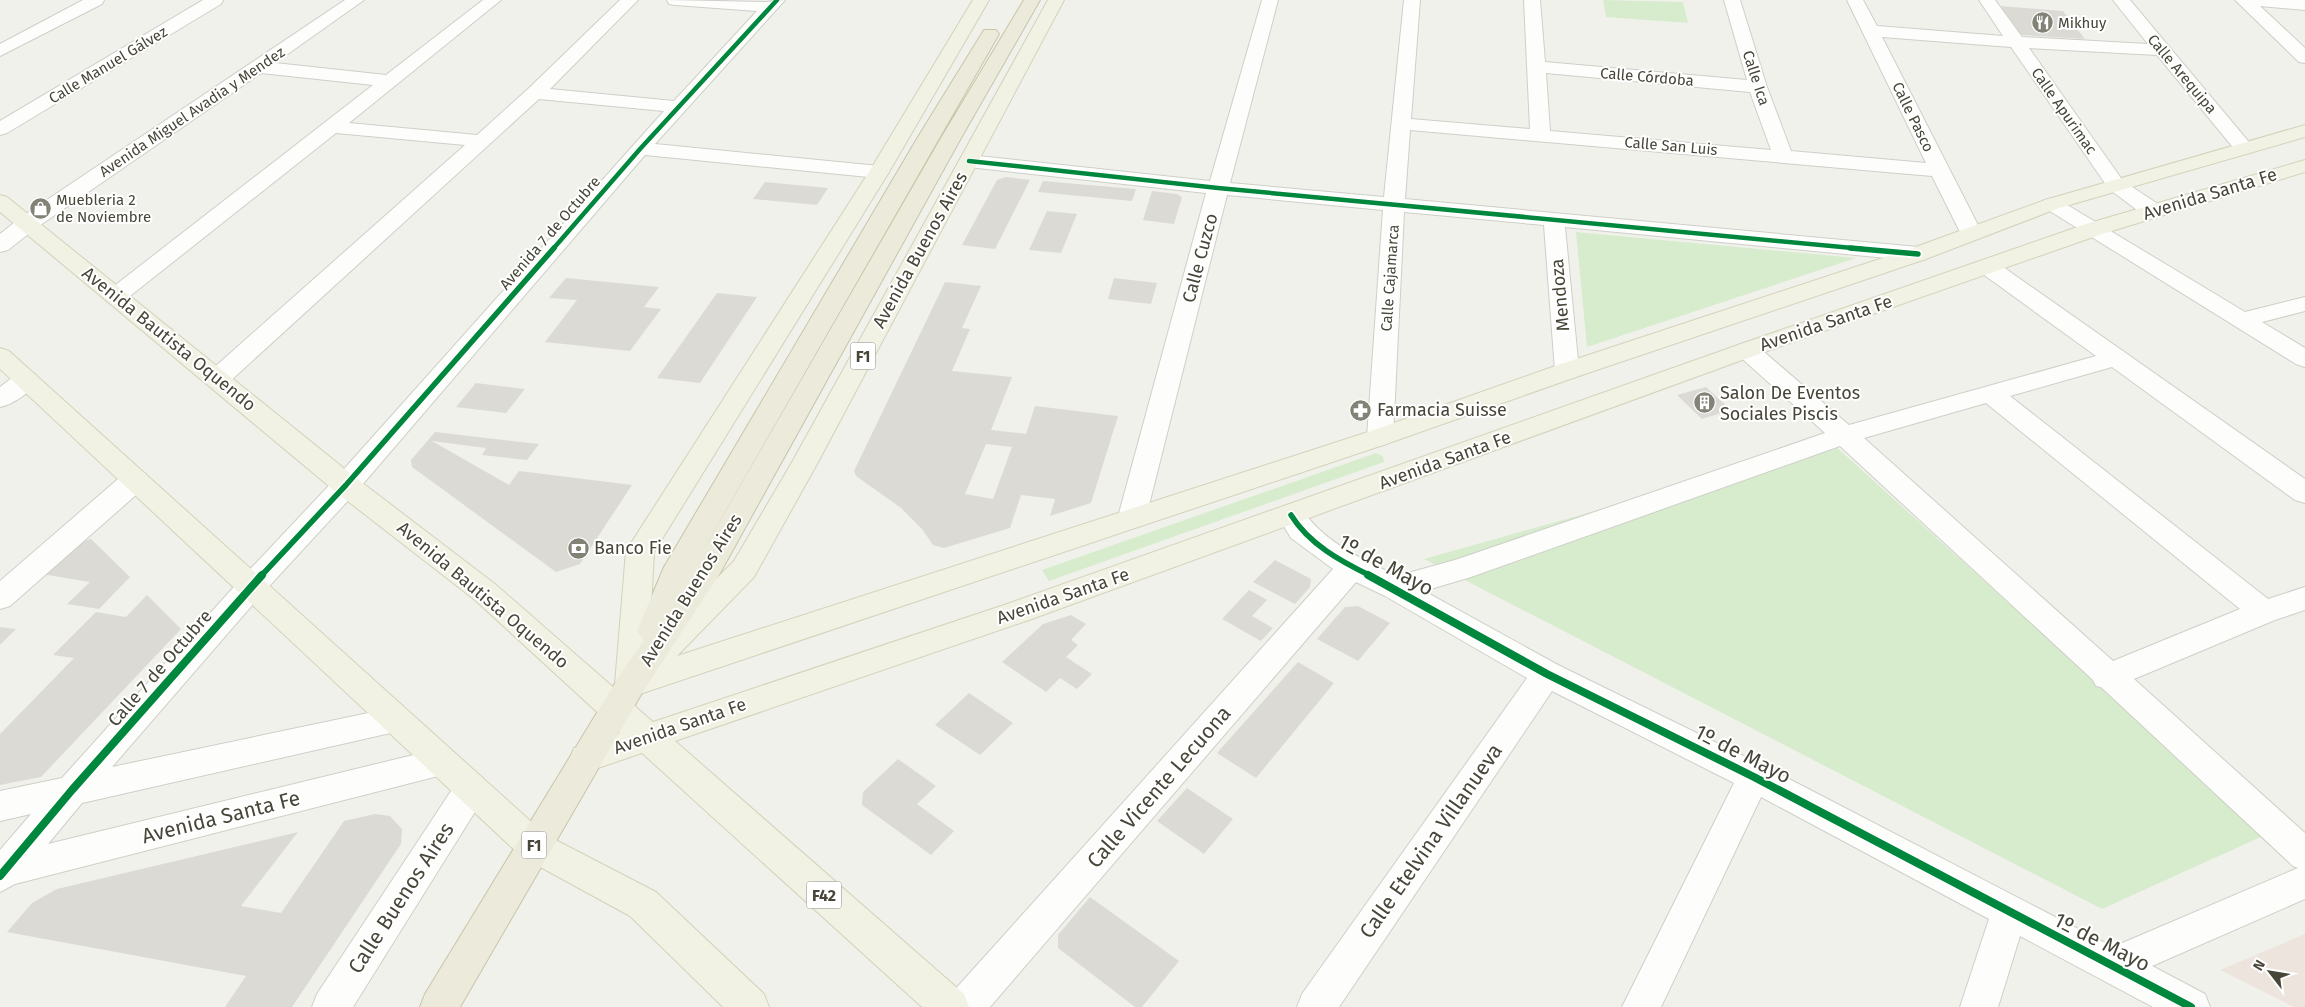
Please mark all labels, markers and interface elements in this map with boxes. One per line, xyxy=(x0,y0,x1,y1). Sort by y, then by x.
restaurant icon: Mikhuy xyxy=(2030,11,2054,35)
place label: Mikhuy xyxy=(2058,14,2107,32)
street label: Calle Manuel Gálvez xyxy=(46,22,171,107)
street label: Calle Arequipa xyxy=(2144,31,2220,117)
street label: Avenida Miguel Avadia y Mendez xyxy=(96,43,289,181)
street label: Calle Ica xyxy=(1739,48,1773,108)
street label: Calle Córdoba xyxy=(1599,64,1695,90)
street label: Calle Apurimac xyxy=(2027,64,2101,158)
street label: Calle Pasco xyxy=(1888,79,1938,155)
street label: Calle San Luis xyxy=(1624,133,1718,159)
street label: Avenida Santa Fe xyxy=(2140,163,2280,225)
street label: Avenida Buenos Aires xyxy=(868,168,972,332)
street label: Avenida 7 de Octubre xyxy=(496,173,604,293)
place label: Muebleria 2 de Noviembre xyxy=(56,191,151,226)
shop icon: Muebleria 2 de Noviembre xyxy=(28,197,52,221)
street label: Calle Cuzco xyxy=(1178,211,1222,305)
street label: Calle Cajamarca xyxy=(1377,224,1403,332)
street label: Mendoza xyxy=(1546,258,1574,332)
street label: Avenida Bautista Oquendo xyxy=(78,262,260,416)
street label: Avenida Santa Fe xyxy=(1757,290,1895,356)
road number: F1 xyxy=(850,342,876,370)
place label: Salon De Eventos Sociales Piscis xyxy=(1720,382,1860,425)
building icon: Salon De Eventos Sociales Piscis xyxy=(1692,391,1716,415)
pharmacy icon: Farmacia Suisse xyxy=(1349,398,1373,422)
place label: Farmacia Suisse xyxy=(1377,399,1507,421)
street label: Avenida Santa Fe xyxy=(1376,426,1514,494)
street label: Avenida Buenos Aires xyxy=(635,510,747,670)
street label: Avenida Bautista Oquendo xyxy=(393,517,573,673)
street label: 1º de Mayo xyxy=(1334,528,1438,602)
bank icon: Banco Fie xyxy=(566,536,590,560)
place label: Banco Fie xyxy=(594,537,672,559)
street label: Avenida Santa Fe xyxy=(994,563,1132,629)
street label: Calle 7 de Octubre xyxy=(103,605,217,731)
street label: Avenida Santa Fe xyxy=(611,693,749,759)
street label: Calle Vicente Lecuona xyxy=(1081,700,1237,874)
street label: 1º de Mayo xyxy=(1690,719,1796,789)
street label: Calle Etelvina Villanueva xyxy=(1354,739,1508,943)
street label: Avenida Santa Fe xyxy=(139,785,303,849)
street label: Calle Buenos Aires xyxy=(342,817,460,978)
road number: F1 xyxy=(522,832,546,858)
road number: F42 xyxy=(806,882,842,908)
street label: 1º de Mayo xyxy=(2049,907,2155,977)
north arrow xyxy=(2245,947,2295,997)
text: N xyxy=(2250,957,2269,974)

